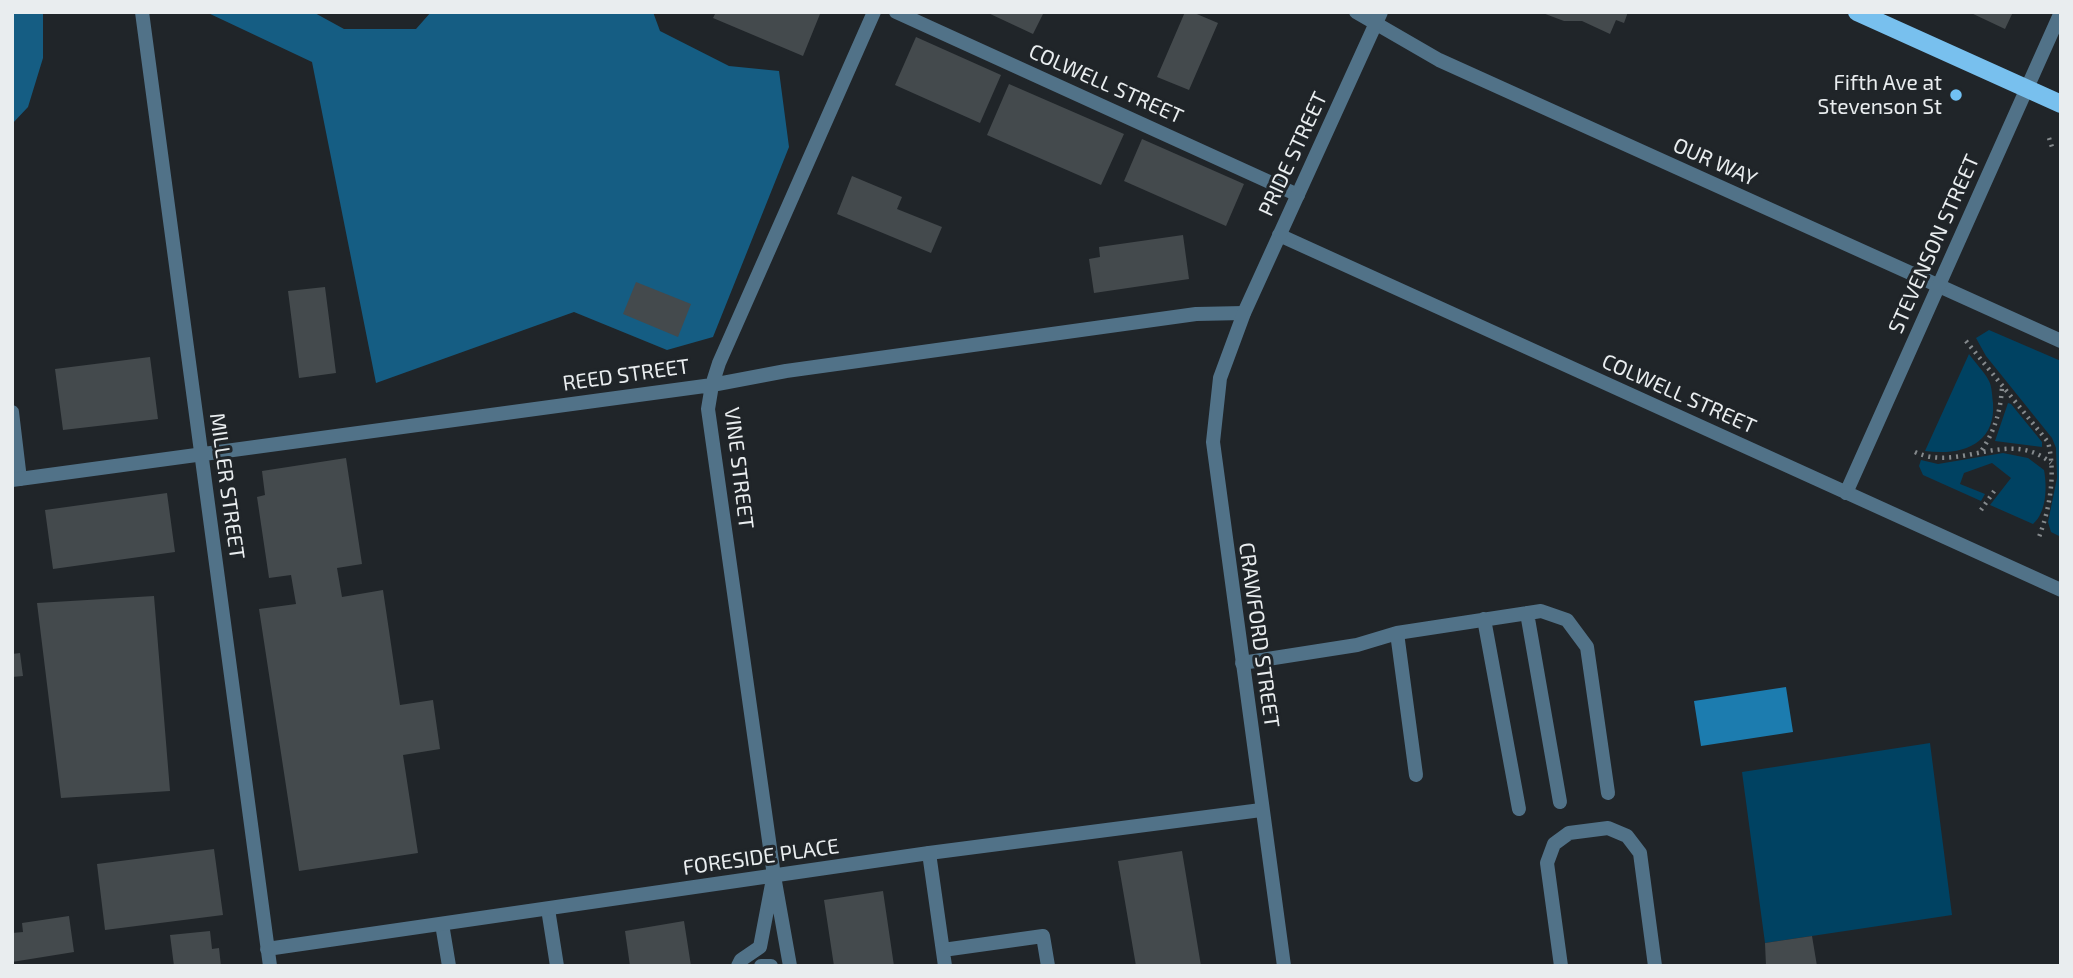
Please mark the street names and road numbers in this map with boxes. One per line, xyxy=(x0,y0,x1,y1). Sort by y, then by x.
street label: COLWELL STREET xyxy=(1025,39,1187,129)
street label: PRIDE STREET xyxy=(1253,88,1333,220)
street label: OUR WAY xyxy=(1669,132,1761,192)
street label: STEVENSON STREET xyxy=(1883,151,1985,337)
street label: COLWELL STREET xyxy=(1598,349,1760,439)
street label: REED STREET xyxy=(561,354,691,396)
street label: VINE STREET xyxy=(719,406,759,530)
street label: MILLER STREET xyxy=(204,411,250,561)
street label: CRAWFORD STREET xyxy=(1234,541,1284,729)
street label: FORESIDE PLACE xyxy=(681,834,841,880)

